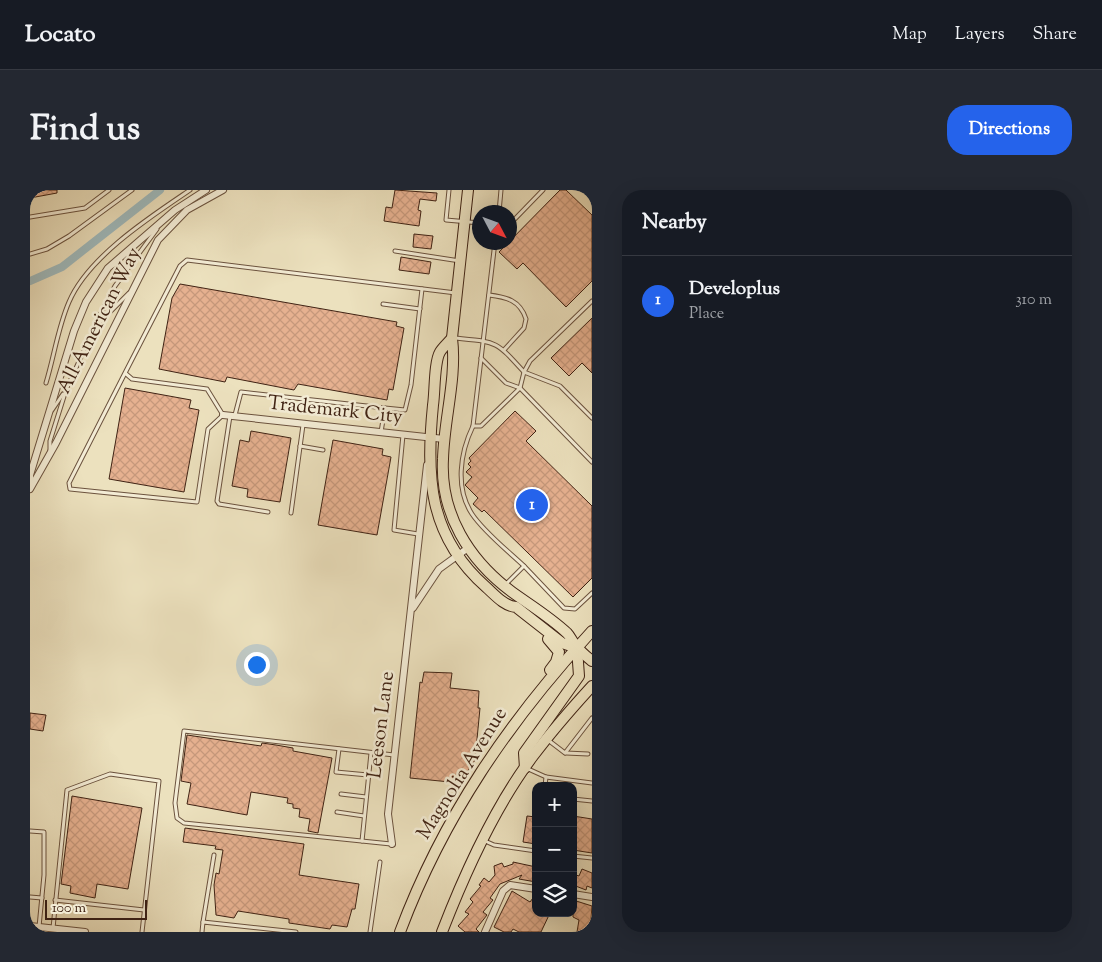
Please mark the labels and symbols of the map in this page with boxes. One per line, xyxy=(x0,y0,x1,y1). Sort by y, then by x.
north arrow xyxy=(472,205,517,250)
street label: All American Way xyxy=(51,243,149,399)
street label: Trademark City xyxy=(266,390,404,433)
pin: 1 xyxy=(516,486,548,524)
your location xyxy=(244,652,270,678)
street label: Leeson Lane xyxy=(361,670,403,780)
street label: Magnolia Avenue xyxy=(411,702,515,846)
scale bar xyxy=(45,897,148,920)

